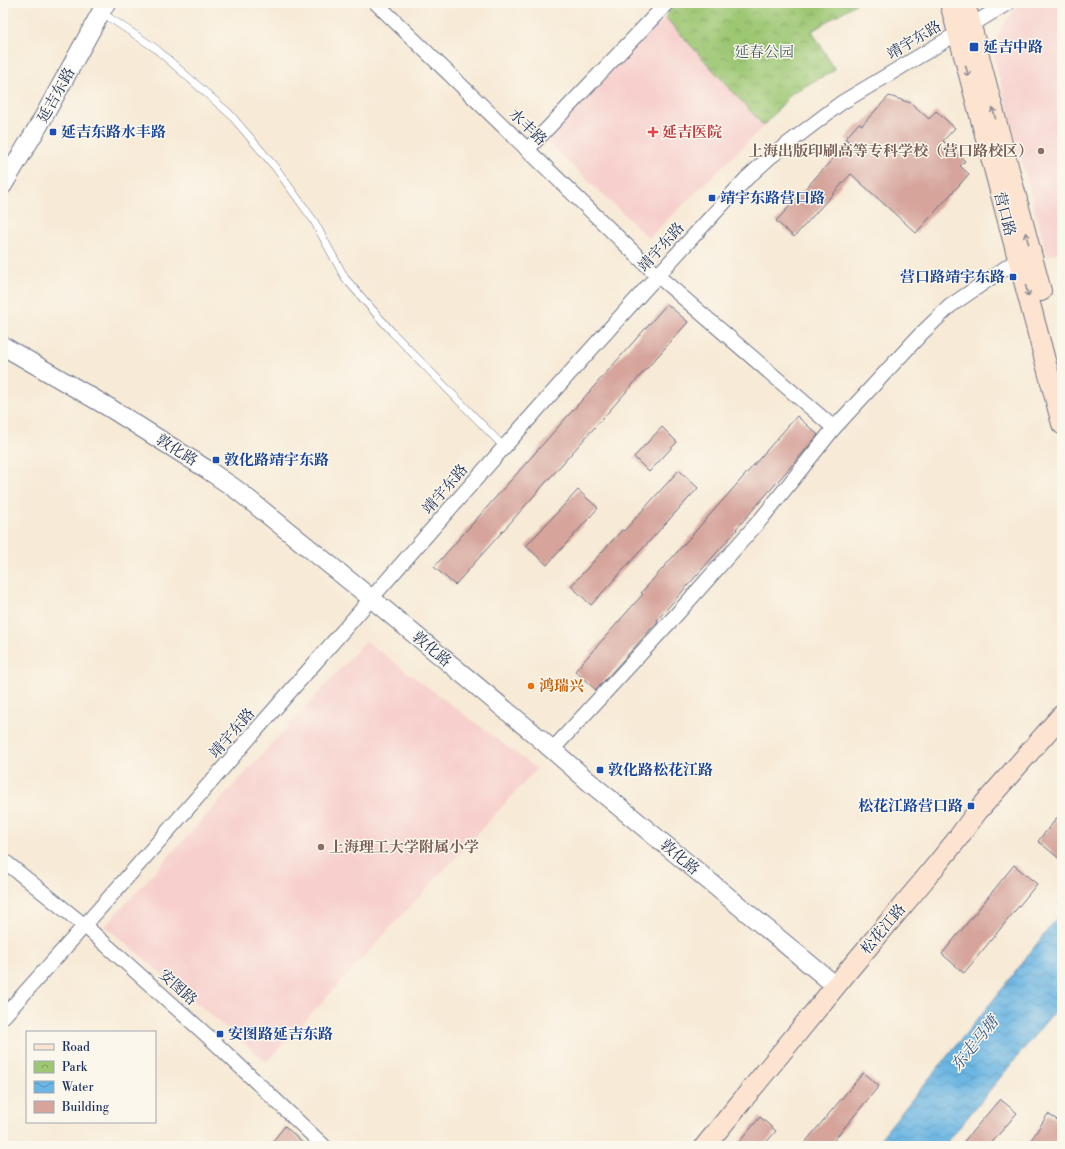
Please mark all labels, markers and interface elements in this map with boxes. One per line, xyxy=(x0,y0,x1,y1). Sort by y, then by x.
street label: 靖宇东路 xyxy=(884,17,945,64)
place label: 延吉中路 xyxy=(983,38,1043,57)
marker: 延吉中路 xyxy=(968,41,980,53)
park label: 延春公园 xyxy=(734,43,794,62)
street label: 延吉东路 xyxy=(34,64,79,126)
one-way arrow xyxy=(964,64,972,77)
street label: 水丰路 xyxy=(505,105,550,150)
one-way arrow xyxy=(990,107,997,120)
place label: 延吉东路水丰路 xyxy=(61,123,166,142)
place label: 延吉医院 xyxy=(662,123,722,142)
marker: 延吉医院 xyxy=(647,126,659,138)
marker: 延吉东路水丰路 xyxy=(48,127,58,137)
place label: 上海出版印刷高等专科学校（营口路校区） xyxy=(748,142,1033,161)
marker: 上海出版印刷高等专科学校（营口路校区） xyxy=(1036,146,1046,156)
place label: 靖宇东路营口路 xyxy=(720,189,825,208)
street label: 营口路 xyxy=(990,190,1020,238)
marker: 靖宇东路营口路 xyxy=(707,193,717,203)
street label: 靖宇东路 xyxy=(634,219,689,276)
one-way arrow xyxy=(1023,232,1031,245)
place label: 营口路靖宇东路 xyxy=(900,268,1005,287)
marker: 营口路靖宇东路 xyxy=(1008,272,1018,282)
one-way arrow xyxy=(1024,284,1031,297)
street label: 敦化路 xyxy=(153,430,201,470)
place label: 敦化路靖宇东路 xyxy=(224,451,329,470)
marker: 敦化路靖宇东路 xyxy=(211,455,221,465)
street label: 靖宇东路 xyxy=(419,460,472,518)
street label: 敦化路 xyxy=(408,628,455,671)
place label: 鸿瑞兴 xyxy=(539,677,584,696)
marker: 鸿瑞兴 xyxy=(526,681,536,691)
street label: 靖宇东路 xyxy=(206,704,259,762)
place label: 敦化路松花江路 xyxy=(608,761,713,780)
marker: 敦化路松花江路 xyxy=(595,765,605,775)
place label: 松花江路营口路 xyxy=(858,797,963,816)
marker: 松花江路营口路 xyxy=(966,801,976,811)
street label: 敦化路 xyxy=(656,836,703,879)
place label: 上海理工大学附属小学 xyxy=(329,838,479,857)
marker: 上海理工大学附属小学 xyxy=(316,842,326,852)
street label: 松花江路 xyxy=(857,900,910,958)
street label: 安图路 xyxy=(155,965,201,1009)
water label: 东走马塘 xyxy=(947,1010,1005,1075)
place label: 安图路延吉东路 xyxy=(228,1025,333,1044)
marker: 安图路延吉东路 xyxy=(215,1029,225,1039)
legend xyxy=(26,1031,156,1123)
text: Road xyxy=(62,1040,90,1055)
text: Park xyxy=(62,1060,88,1075)
text: Water xyxy=(61,1080,94,1095)
text: Building xyxy=(61,1100,110,1115)

